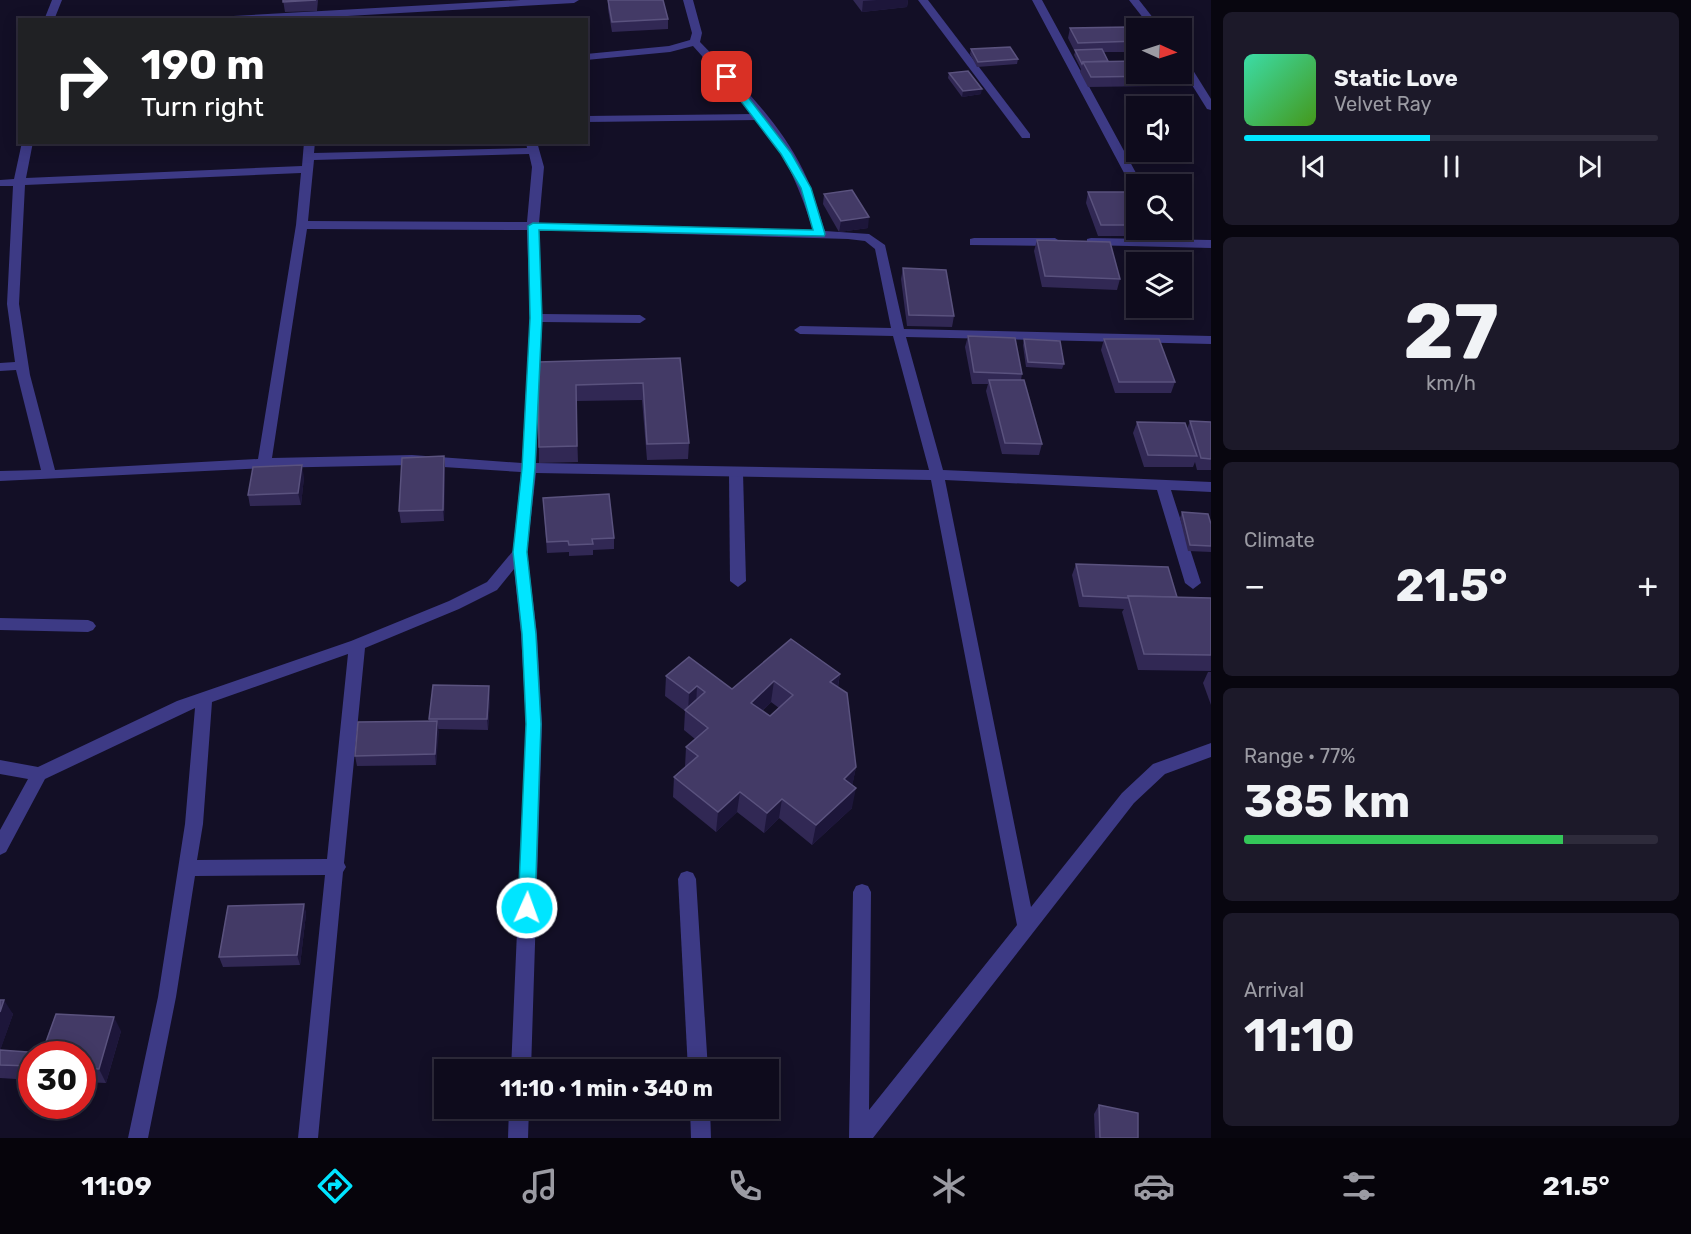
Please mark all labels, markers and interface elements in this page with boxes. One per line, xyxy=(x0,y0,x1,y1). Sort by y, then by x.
north arrow xyxy=(1126,18,1192,84)
map controls xyxy=(1126,18,1192,318)
text: 190 m xyxy=(141,40,265,90)
icon: right xyxy=(42,42,120,120)
pin xyxy=(701,51,752,102)
icon: arrive xyxy=(710,60,743,93)
text: Static Love xyxy=(1334,65,1458,92)
text: Turn right xyxy=(141,91,264,123)
text: Velvet Ray xyxy=(1334,92,1432,116)
button: sound xyxy=(1126,96,1192,162)
icon: previous xyxy=(1297,150,1330,183)
icon: pause xyxy=(1435,150,1468,183)
icon: next xyxy=(1573,150,1606,183)
button: search xyxy=(1126,174,1192,240)
button: layers xyxy=(1126,252,1192,318)
text: 27 xyxy=(1403,285,1499,378)
text: km/h xyxy=(1426,371,1476,395)
text: Climate xyxy=(1244,528,1315,552)
text: 21.5° xyxy=(1395,559,1507,612)
text: − xyxy=(1244,566,1265,605)
text: + xyxy=(1637,566,1658,605)
text: Range · 77% xyxy=(1244,744,1356,768)
text: 385 km xyxy=(1244,775,1410,828)
position arrow xyxy=(495,876,559,940)
text: Arrival xyxy=(1244,978,1304,1002)
text: 11:10 xyxy=(1244,1009,1355,1062)
speed limit sign: 30 xyxy=(18,1041,96,1119)
text: 11:10 · 1 min · 340 m xyxy=(500,1075,713,1102)
icon: directions xyxy=(314,1165,356,1207)
icon: music xyxy=(519,1165,561,1207)
icon: phone xyxy=(724,1165,766,1207)
icon: climate xyxy=(928,1165,970,1207)
icon: car xyxy=(1133,1165,1175,1207)
icon: filters xyxy=(1338,1165,1380,1207)
text: 11:09 xyxy=(81,1170,152,1202)
text: 21.5° xyxy=(1542,1170,1610,1202)

